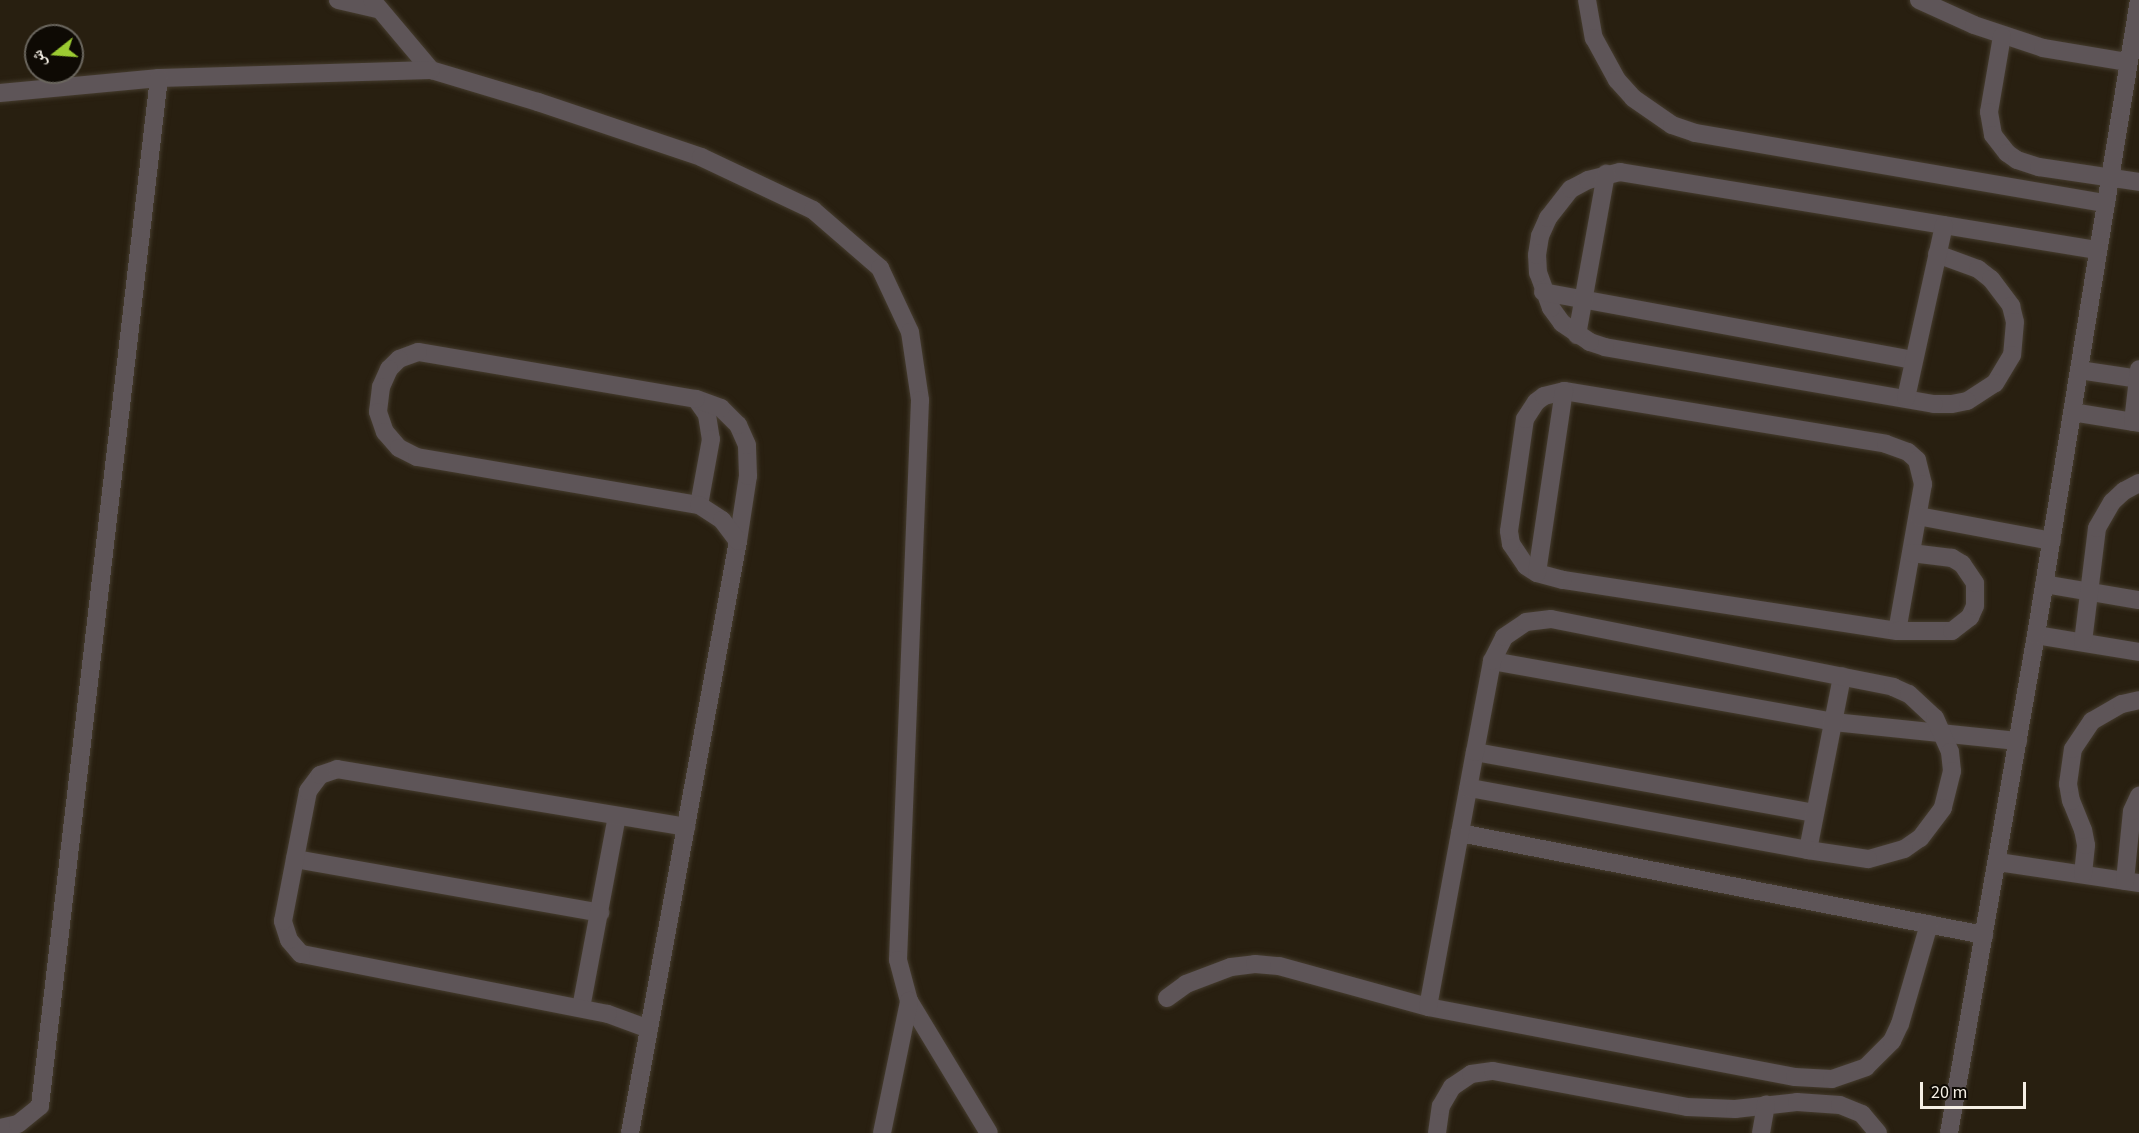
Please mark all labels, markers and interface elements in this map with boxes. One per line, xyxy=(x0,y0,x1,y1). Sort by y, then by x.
north arrow xyxy=(24,24,84,84)
text: ش xyxy=(26,47,52,70)
scale bar xyxy=(1923,1070,2030,1108)
text: 20 m xyxy=(1931,1080,1967,1105)

